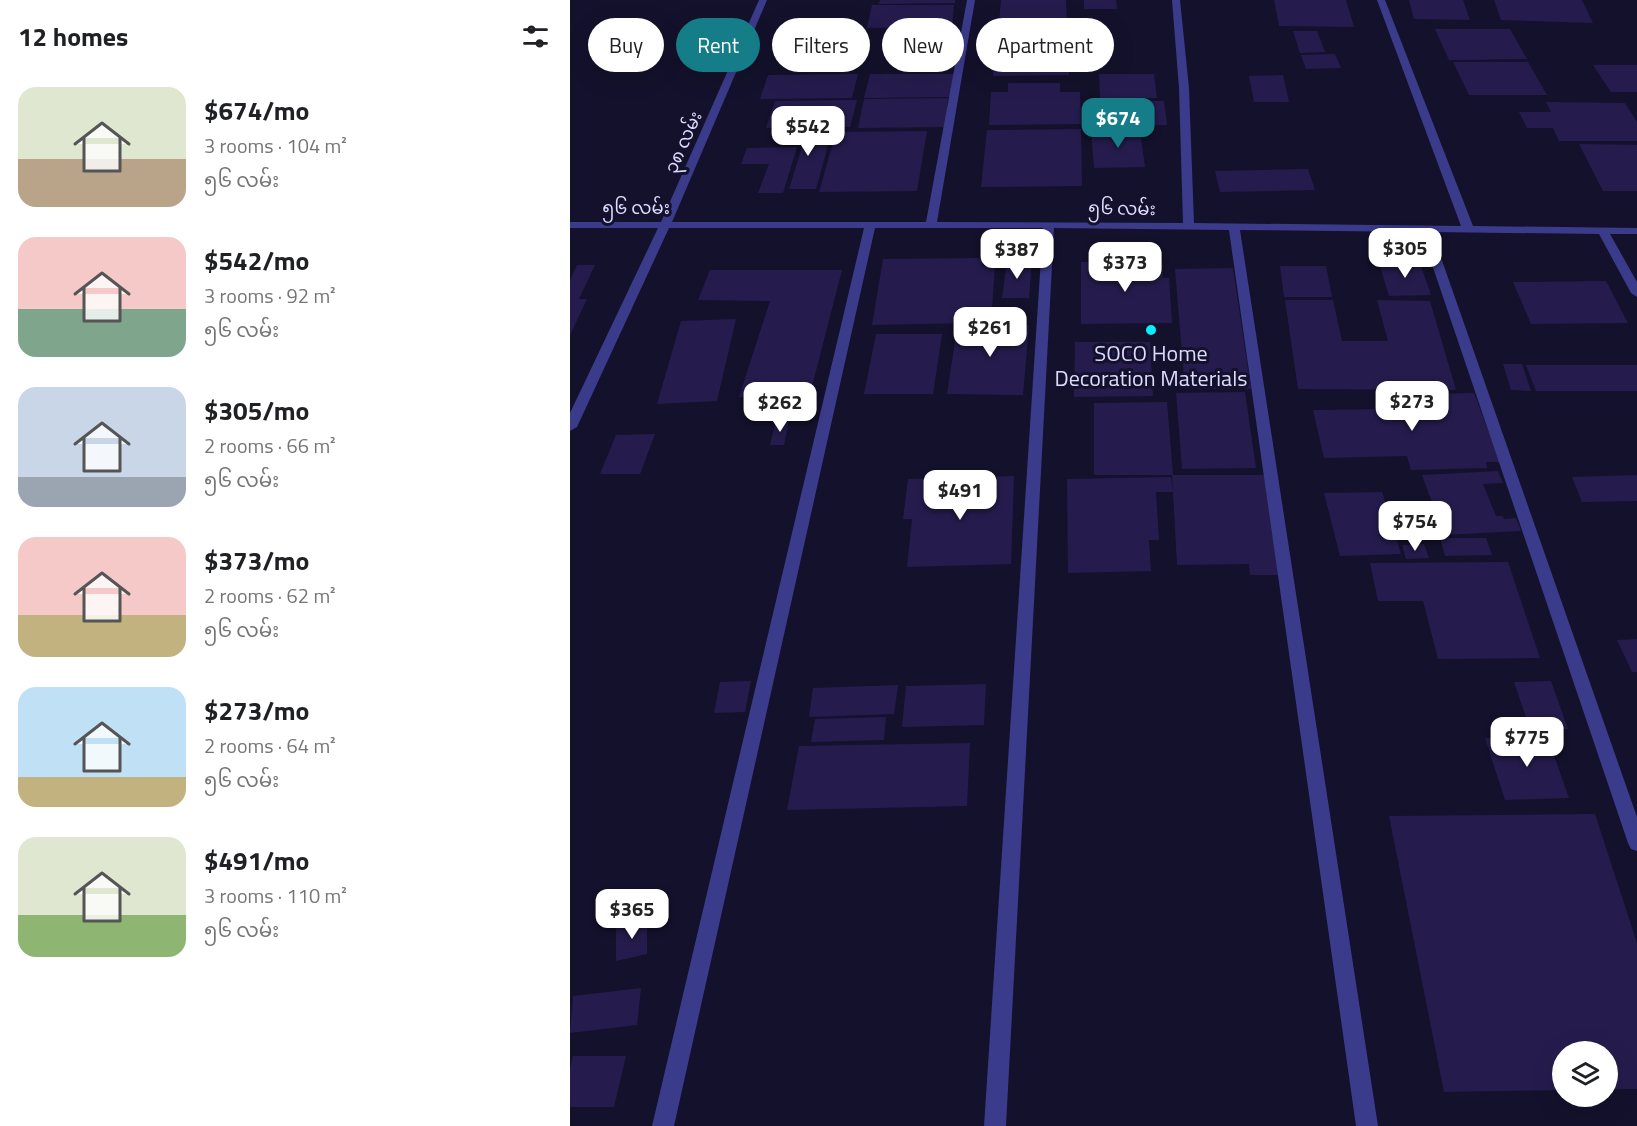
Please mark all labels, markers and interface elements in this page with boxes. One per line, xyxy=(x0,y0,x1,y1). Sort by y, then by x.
text: 12 homes xyxy=(18,17,128,56)
chip: Buy xyxy=(588,18,664,72)
chip: Rent xyxy=(676,18,760,72)
chip: Filters xyxy=(772,18,870,72)
chip: New xyxy=(882,18,964,72)
chip: Apartment xyxy=(976,18,1114,72)
icon: filters xyxy=(519,20,552,53)
text: $674/mo xyxy=(204,91,309,130)
pin: $674 xyxy=(1082,98,1154,149)
text: $674 xyxy=(1096,102,1140,133)
pin: $542 xyxy=(772,106,844,157)
street label: ၃၈ လမ်း xyxy=(657,107,710,178)
text: $542 xyxy=(786,110,830,141)
icon: home xyxy=(66,111,138,183)
text: 3 rooms · 104 m² xyxy=(204,130,347,161)
text: ၅၆ လမ်း xyxy=(204,164,279,195)
street label: ၅၆ လမ်း xyxy=(602,194,670,223)
street label: ၅၆ လမ်း xyxy=(1088,194,1156,224)
pin: $305 xyxy=(1369,228,1441,279)
pin: $387 xyxy=(981,229,1053,280)
text: $305 xyxy=(1383,232,1427,263)
text: $387 xyxy=(995,233,1039,264)
text: $542/mo xyxy=(204,241,309,280)
pin: $373 xyxy=(1089,242,1161,293)
text: $373 xyxy=(1103,246,1147,277)
icon: home xyxy=(66,261,138,333)
text: 3 rooms · 92 m² xyxy=(204,280,336,311)
pin: $261 xyxy=(954,307,1026,358)
text: $261 xyxy=(968,311,1012,342)
text: ၅၆ လမ်း xyxy=(204,314,279,345)
marker: SOCO Home Decoration Materials xyxy=(1144,323,1158,337)
place label: SOCO Home Decoration Materials xyxy=(1055,336,1247,395)
pin: $273 xyxy=(1376,381,1448,432)
pin: $262 xyxy=(744,382,816,433)
text: $273 xyxy=(1390,385,1434,416)
text: $262 xyxy=(758,386,802,417)
text: $305/mo xyxy=(204,391,309,430)
icon: home xyxy=(66,411,138,483)
text: 2 rooms · 66 m² xyxy=(204,430,336,461)
text: ၅၆ လမ်း xyxy=(204,464,279,495)
pin: $491 xyxy=(924,470,996,521)
text: $491 xyxy=(938,474,982,505)
pin: $754 xyxy=(1379,501,1451,552)
text: $754 xyxy=(1393,505,1437,536)
text: $373/mo xyxy=(204,541,309,580)
icon: home xyxy=(66,561,138,633)
text: 2 rooms · 62 m² xyxy=(204,580,336,611)
text: ၅၆ လမ်း xyxy=(204,614,279,645)
text: $273/mo xyxy=(204,691,309,730)
icon: home xyxy=(66,711,138,783)
pin: $775 xyxy=(1491,717,1563,768)
text: $775 xyxy=(1505,721,1549,752)
text: 2 rooms · 64 m² xyxy=(204,730,336,761)
text: ၅၆ လမ်း xyxy=(204,764,279,795)
text: $491/mo xyxy=(204,841,309,880)
icon: home xyxy=(66,861,138,933)
text: 3 rooms · 110 m² xyxy=(204,880,347,911)
pin: $365 xyxy=(596,889,668,940)
text: $365 xyxy=(610,893,654,924)
text: ၅၆ လမ်း xyxy=(204,914,279,945)
map controls xyxy=(1552,1041,1618,1107)
button: layers xyxy=(1552,1041,1618,1107)

